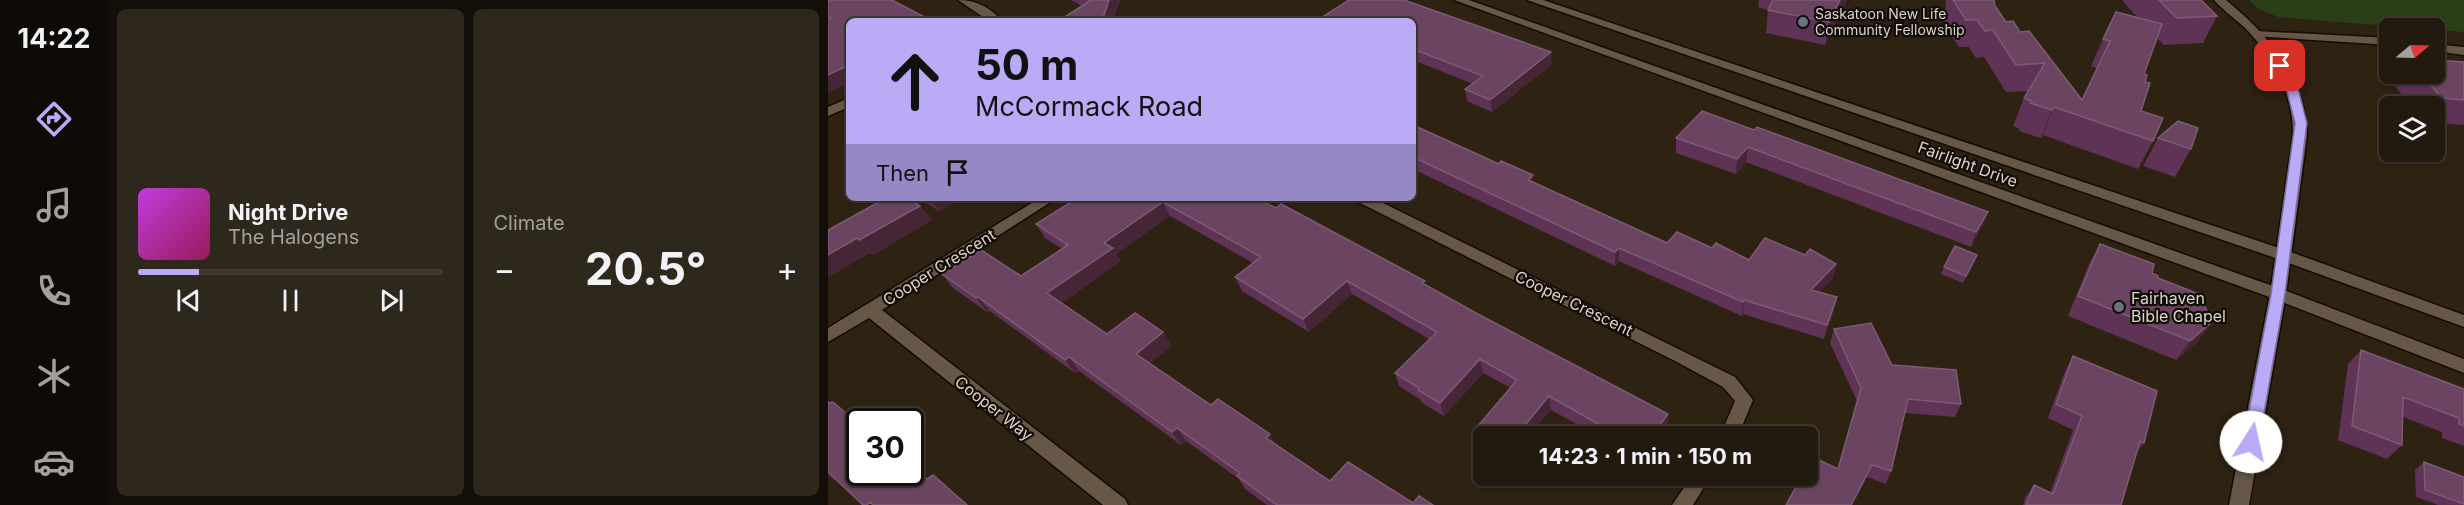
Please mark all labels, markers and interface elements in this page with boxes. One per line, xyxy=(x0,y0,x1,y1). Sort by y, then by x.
place label: Saskatoon New Life Community Fellowship xyxy=(1815,5,1965,38)
marker: Saskatoon New Life Community Fellowship xyxy=(1796,15,1810,29)
north arrow xyxy=(2379,18,2445,84)
map controls xyxy=(2379,18,2445,162)
text: 14:22 xyxy=(18,22,90,55)
text: 50 m xyxy=(975,39,1078,90)
pin xyxy=(2254,40,2305,91)
icon: ahead xyxy=(876,42,954,120)
icon: arrive xyxy=(2263,49,2296,82)
text: McCormack Road xyxy=(975,90,1203,123)
button: layers xyxy=(2379,96,2445,162)
icon: directions xyxy=(33,98,75,140)
street label: Fairlight Drive xyxy=(1915,137,2021,191)
icon: arrive xyxy=(941,156,974,189)
text: Then xyxy=(876,160,929,186)
icon: music xyxy=(33,184,75,226)
text: Night Drive xyxy=(228,199,348,225)
text: Climate xyxy=(494,211,565,235)
street label: Cooper Crescent xyxy=(879,224,999,310)
text: The Halogens xyxy=(228,225,359,249)
text: 20.5° xyxy=(585,241,706,296)
text: − xyxy=(494,249,515,289)
text: + xyxy=(776,249,798,289)
street label: Cooper Crescent xyxy=(1512,266,1636,340)
icon: phone xyxy=(33,270,75,312)
icon: previous xyxy=(172,284,205,317)
icon: pause xyxy=(274,284,307,317)
icon: next xyxy=(375,284,408,317)
place label: Fairhaven Bible Chapel xyxy=(2131,288,2226,326)
marker: Fairhaven Bible Chapel xyxy=(2112,300,2126,314)
icon: climate xyxy=(33,355,75,397)
street label: Cooper Way xyxy=(951,371,1037,445)
speed limit sign: 30 xyxy=(846,408,924,486)
position arrow xyxy=(2219,410,2283,474)
icon: car xyxy=(33,441,75,483)
text: 14:23 · 1 min · 150 m xyxy=(1539,443,1752,469)

